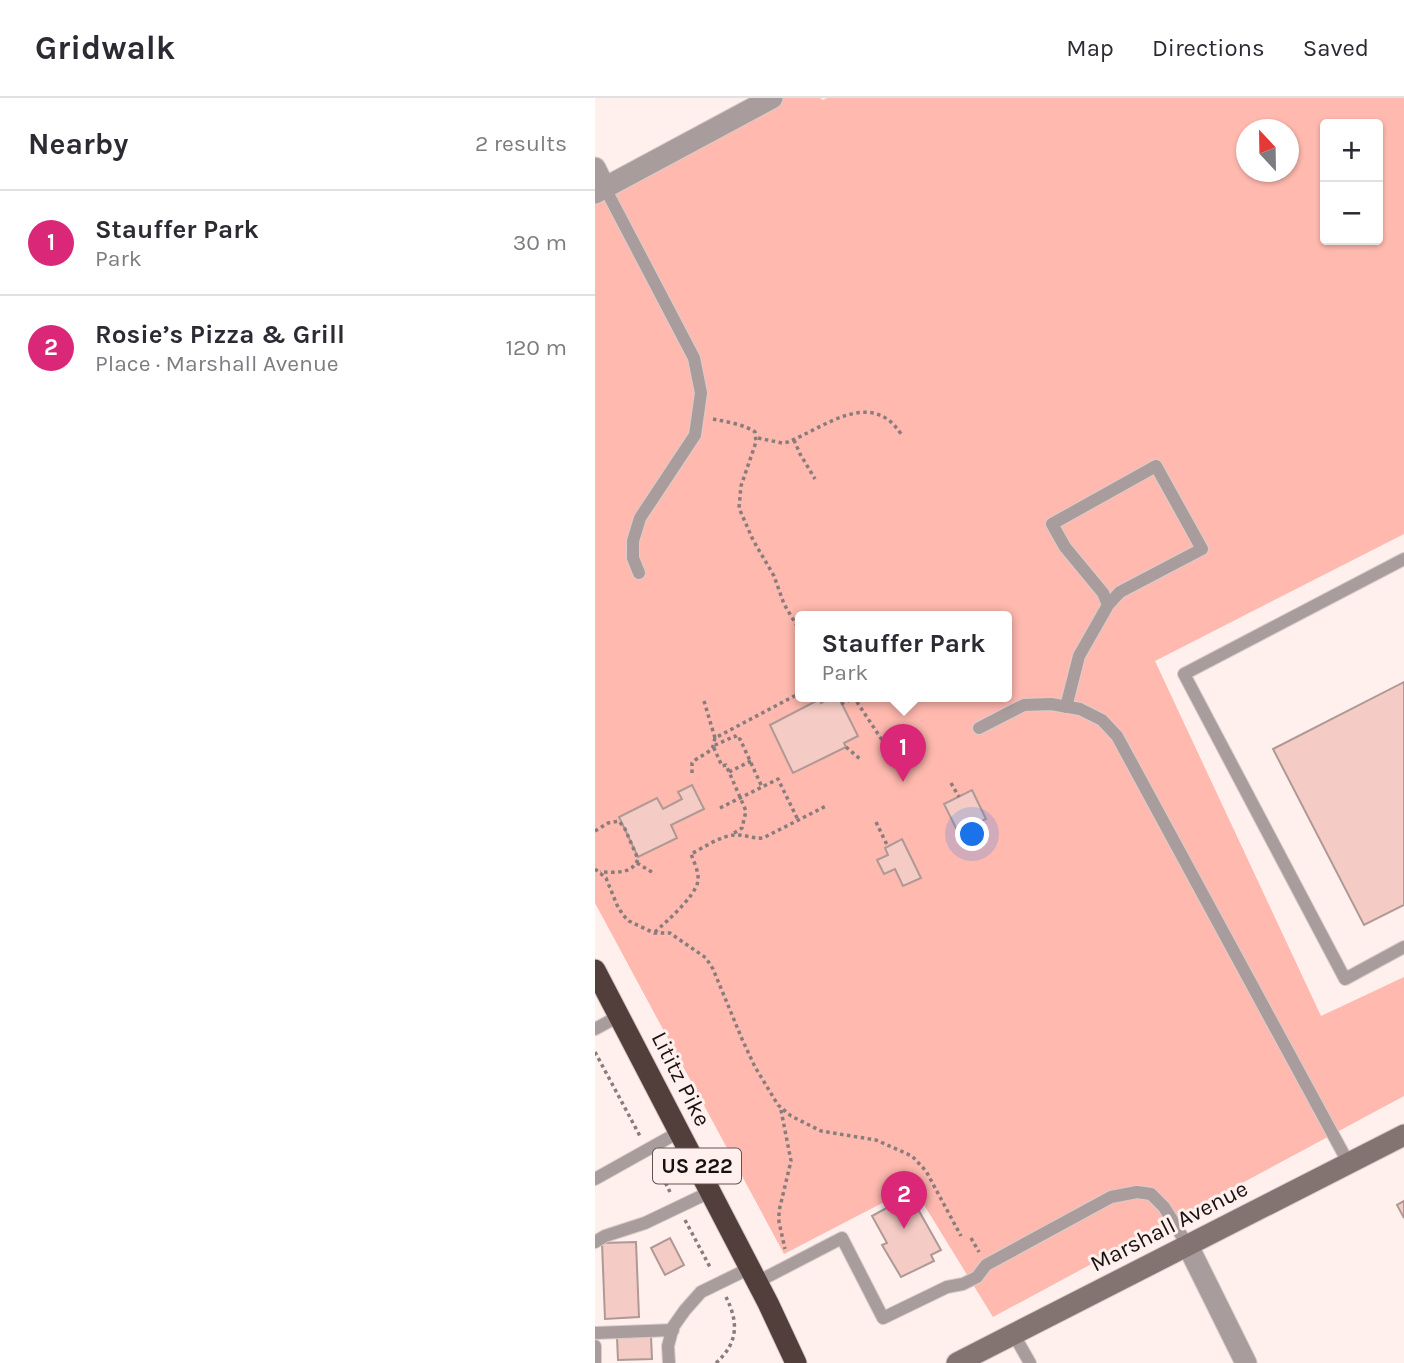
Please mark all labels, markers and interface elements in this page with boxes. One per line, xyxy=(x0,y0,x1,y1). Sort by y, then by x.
text: Gridwalk xyxy=(35,29,175,67)
text: Map xyxy=(1066,34,1114,62)
text: Directions xyxy=(1152,34,1265,62)
text: Saved xyxy=(1303,34,1369,62)
north arrow xyxy=(1236,119,1299,182)
map controls xyxy=(1320,119,1383,245)
button: + xyxy=(1320,119,1383,182)
text: Nearby xyxy=(28,126,128,162)
text: 2 results xyxy=(475,130,567,157)
button: − xyxy=(1320,182,1383,245)
text: Stauffer Park xyxy=(95,214,259,245)
text: 1 xyxy=(47,229,55,256)
text: 30 m xyxy=(513,229,567,256)
text: Park xyxy=(95,245,142,272)
text: Rosie’s Pizza & Grill xyxy=(95,319,345,350)
text: 2 xyxy=(44,334,58,361)
text: 120 m xyxy=(505,334,567,361)
text: Place · Marshall Avenue xyxy=(95,350,339,377)
popup xyxy=(795,611,1012,702)
text: Stauffer Park xyxy=(822,628,985,659)
text: Park xyxy=(822,659,868,686)
pin: 1 xyxy=(880,724,926,782)
your location xyxy=(955,817,989,851)
street label: Lititz Pike xyxy=(646,1027,716,1131)
road number: US 222 xyxy=(653,1148,741,1184)
pin: 2 xyxy=(881,1171,927,1229)
street label: Marshall Avenue xyxy=(1086,1175,1252,1277)

